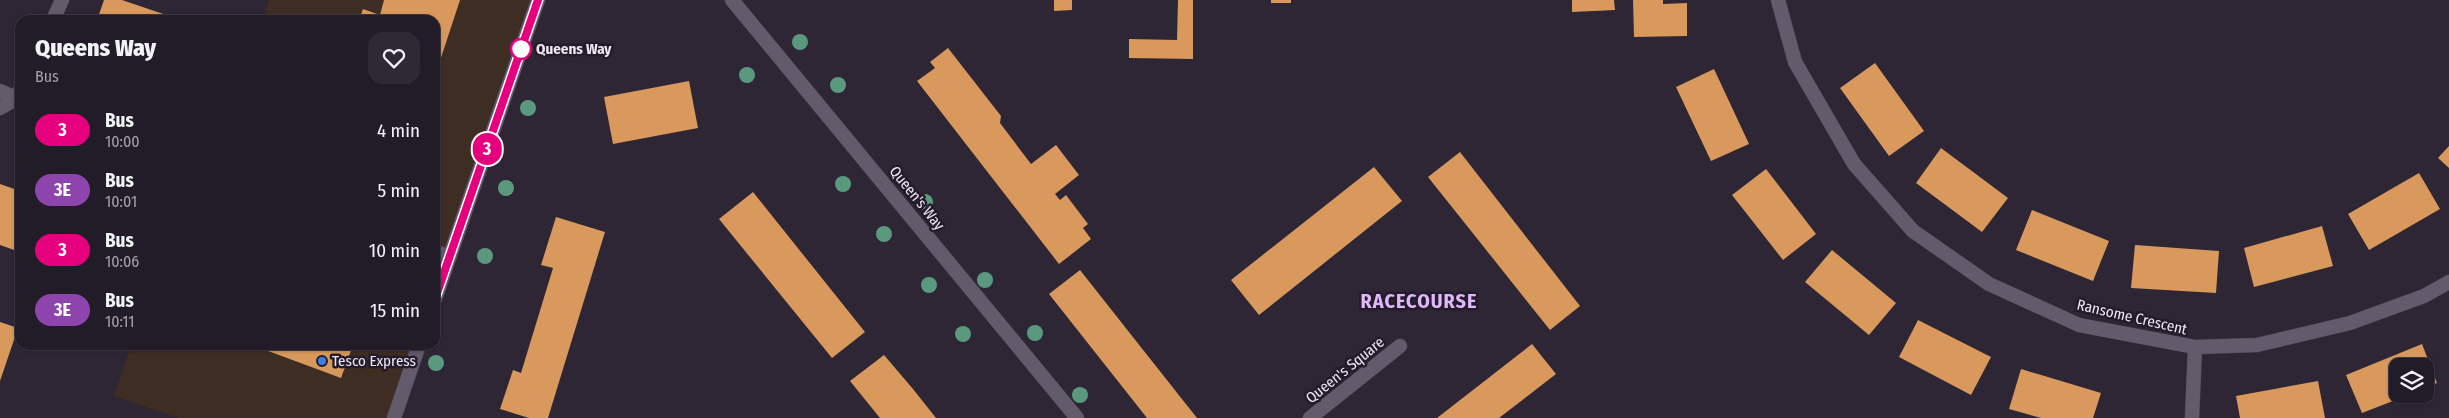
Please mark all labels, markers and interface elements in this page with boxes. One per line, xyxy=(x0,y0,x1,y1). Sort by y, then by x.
button: heart xyxy=(368,32,420,84)
text: Queens Way xyxy=(35,34,156,62)
marker: Queens Way xyxy=(510,38,532,60)
place label: Queens Way xyxy=(536,40,612,58)
text: Bus xyxy=(35,67,59,86)
text: Bus xyxy=(105,109,134,132)
text: 3 xyxy=(58,119,67,141)
text: 4 min xyxy=(377,119,420,142)
text: 10:00 xyxy=(105,132,140,151)
line badge: 3 xyxy=(471,133,503,165)
text: 3 xyxy=(483,138,491,160)
street label: Queen's Way xyxy=(886,162,948,234)
text: Bus xyxy=(105,169,134,192)
text: 3E xyxy=(54,179,71,201)
text: 5 min xyxy=(377,179,420,202)
text: 10:01 xyxy=(105,192,137,211)
text: Bus xyxy=(105,229,134,252)
text: 3 xyxy=(58,239,67,261)
text: 10 min xyxy=(369,239,420,262)
text: 10:06 xyxy=(105,252,139,271)
text: Bus xyxy=(105,289,134,312)
district label: RACECOURSE xyxy=(1361,289,1477,313)
street label: Ransome Crescent xyxy=(2075,296,2189,338)
text: 3E xyxy=(54,299,71,321)
text: 15 min xyxy=(370,299,420,322)
text: 10:11 xyxy=(105,312,135,331)
street label: Queen's Square xyxy=(1302,333,1388,407)
place label: Tesco Express xyxy=(332,352,416,370)
marker: Tesco Express xyxy=(316,355,328,367)
map controls xyxy=(2389,358,2434,403)
button: layers xyxy=(2389,358,2434,403)

